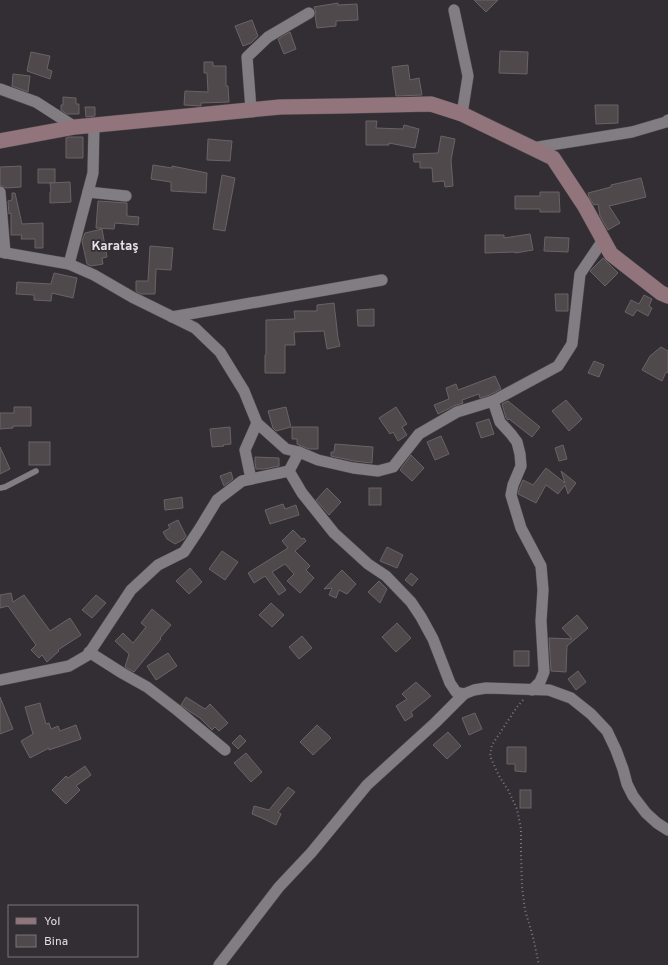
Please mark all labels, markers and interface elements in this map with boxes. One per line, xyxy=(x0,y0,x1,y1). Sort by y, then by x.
district label: Karataş xyxy=(91,239,139,255)
legend xyxy=(8,905,138,957)
text: Yol xyxy=(44,914,60,930)
text: Bina xyxy=(44,934,68,950)

